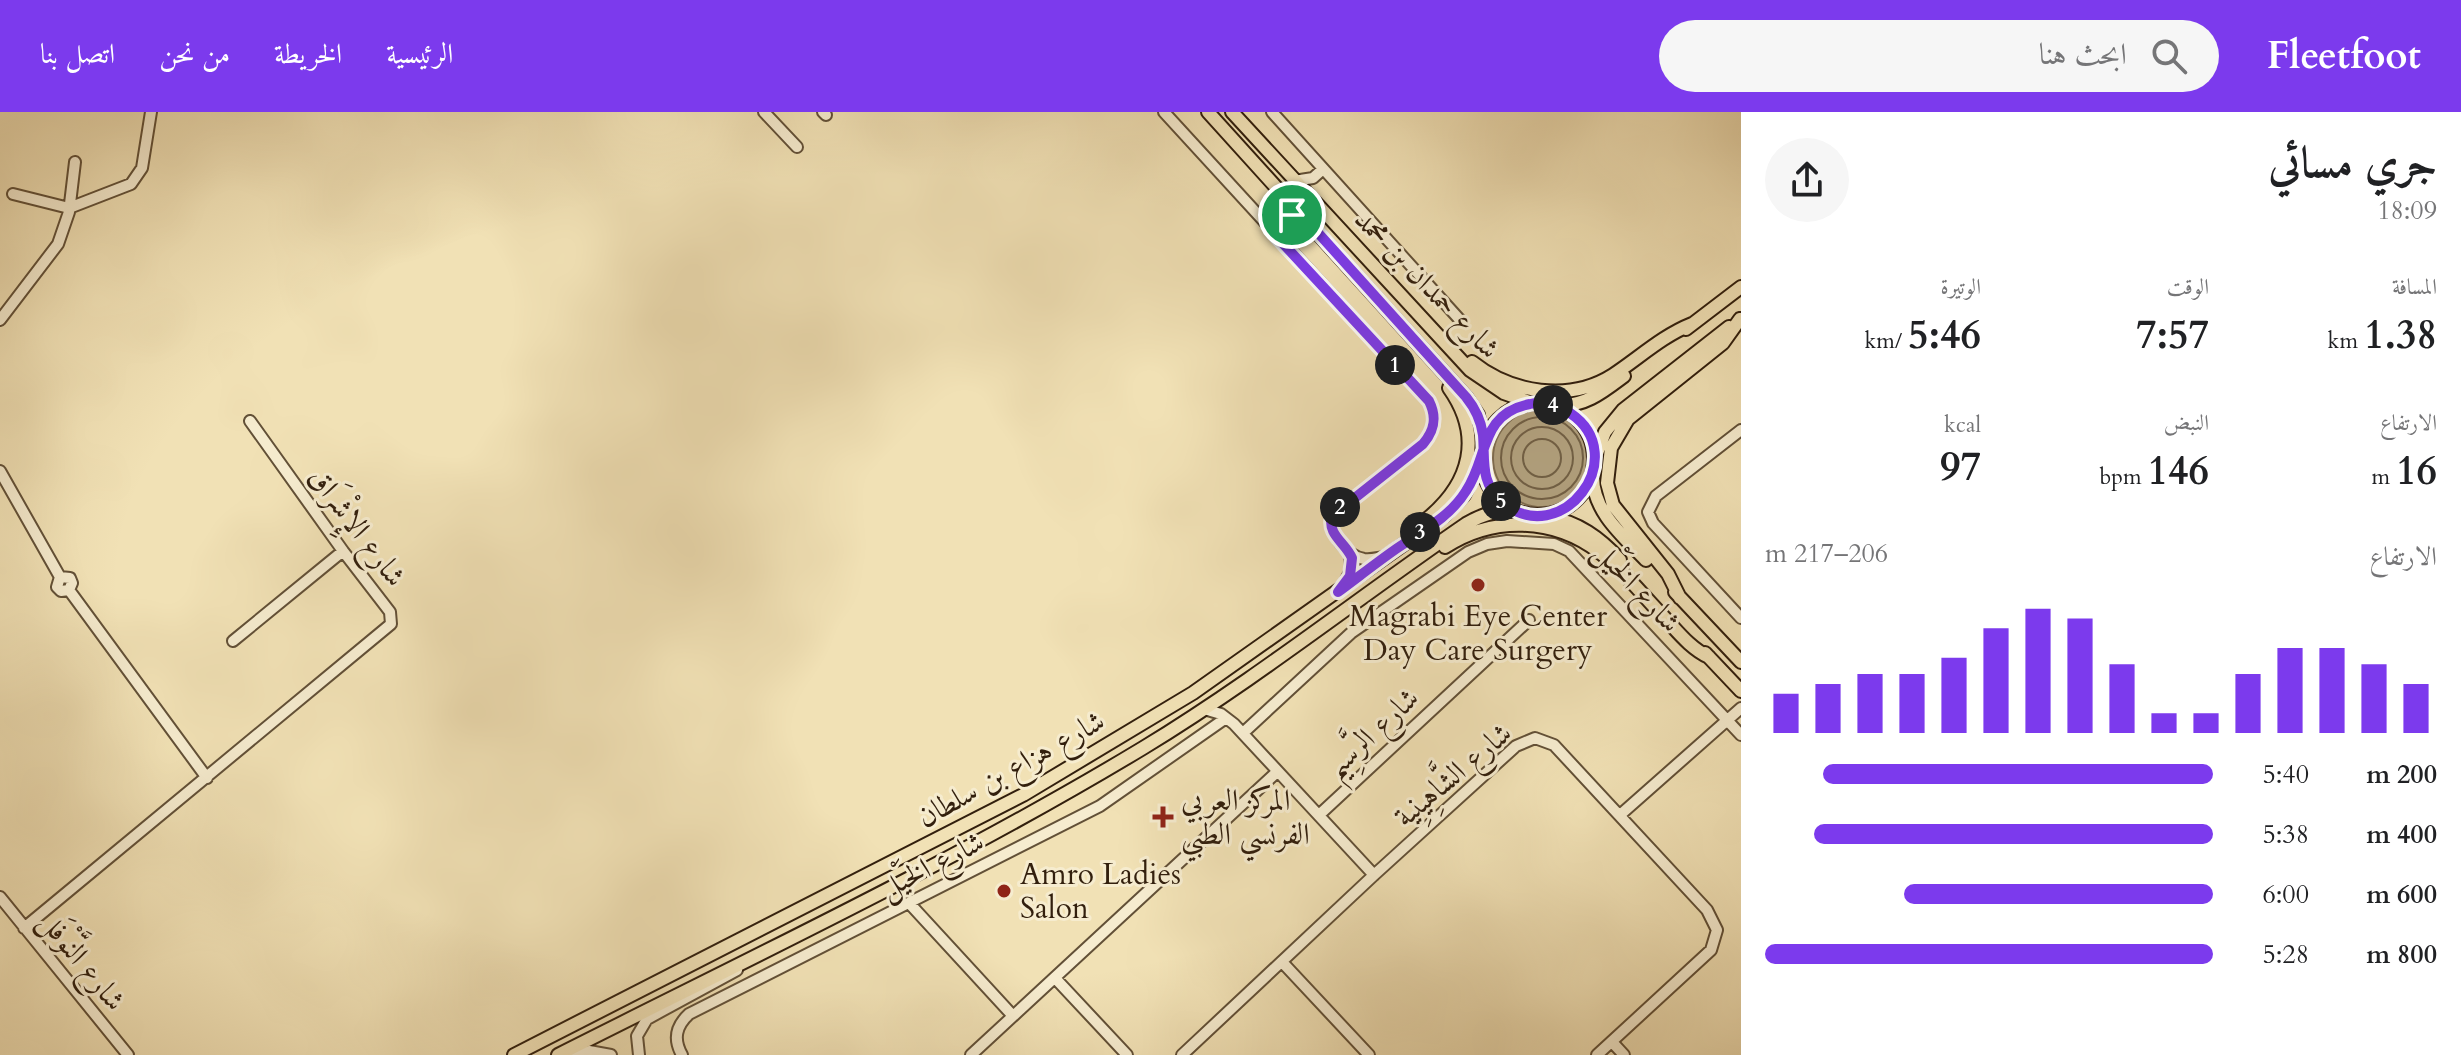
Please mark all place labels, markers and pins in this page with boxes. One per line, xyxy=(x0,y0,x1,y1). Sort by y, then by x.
pin xyxy=(1258,181,1326,249)
pin: 1 xyxy=(1375,345,1415,385)
pin: 4 xyxy=(1533,385,1573,425)
pin: 5 xyxy=(1481,481,1521,521)
pin: 2 xyxy=(1320,487,1360,527)
pin: 3 xyxy=(1400,512,1440,552)
marker: Magrabi Eye Center Day Care Surgery xyxy=(1469,576,1487,594)
place label: Magrabi Eye Center Day Care Surgery xyxy=(1349,596,1607,671)
place label: المركز العربي الفرنسي الطبي xyxy=(1181,780,1310,862)
marker: المركز العربي الفرنسي الطبي xyxy=(1152,806,1174,828)
place label: Amro Ladies Salon xyxy=(1020,854,1181,929)
marker: Amro Ladies Salon xyxy=(995,882,1013,900)

